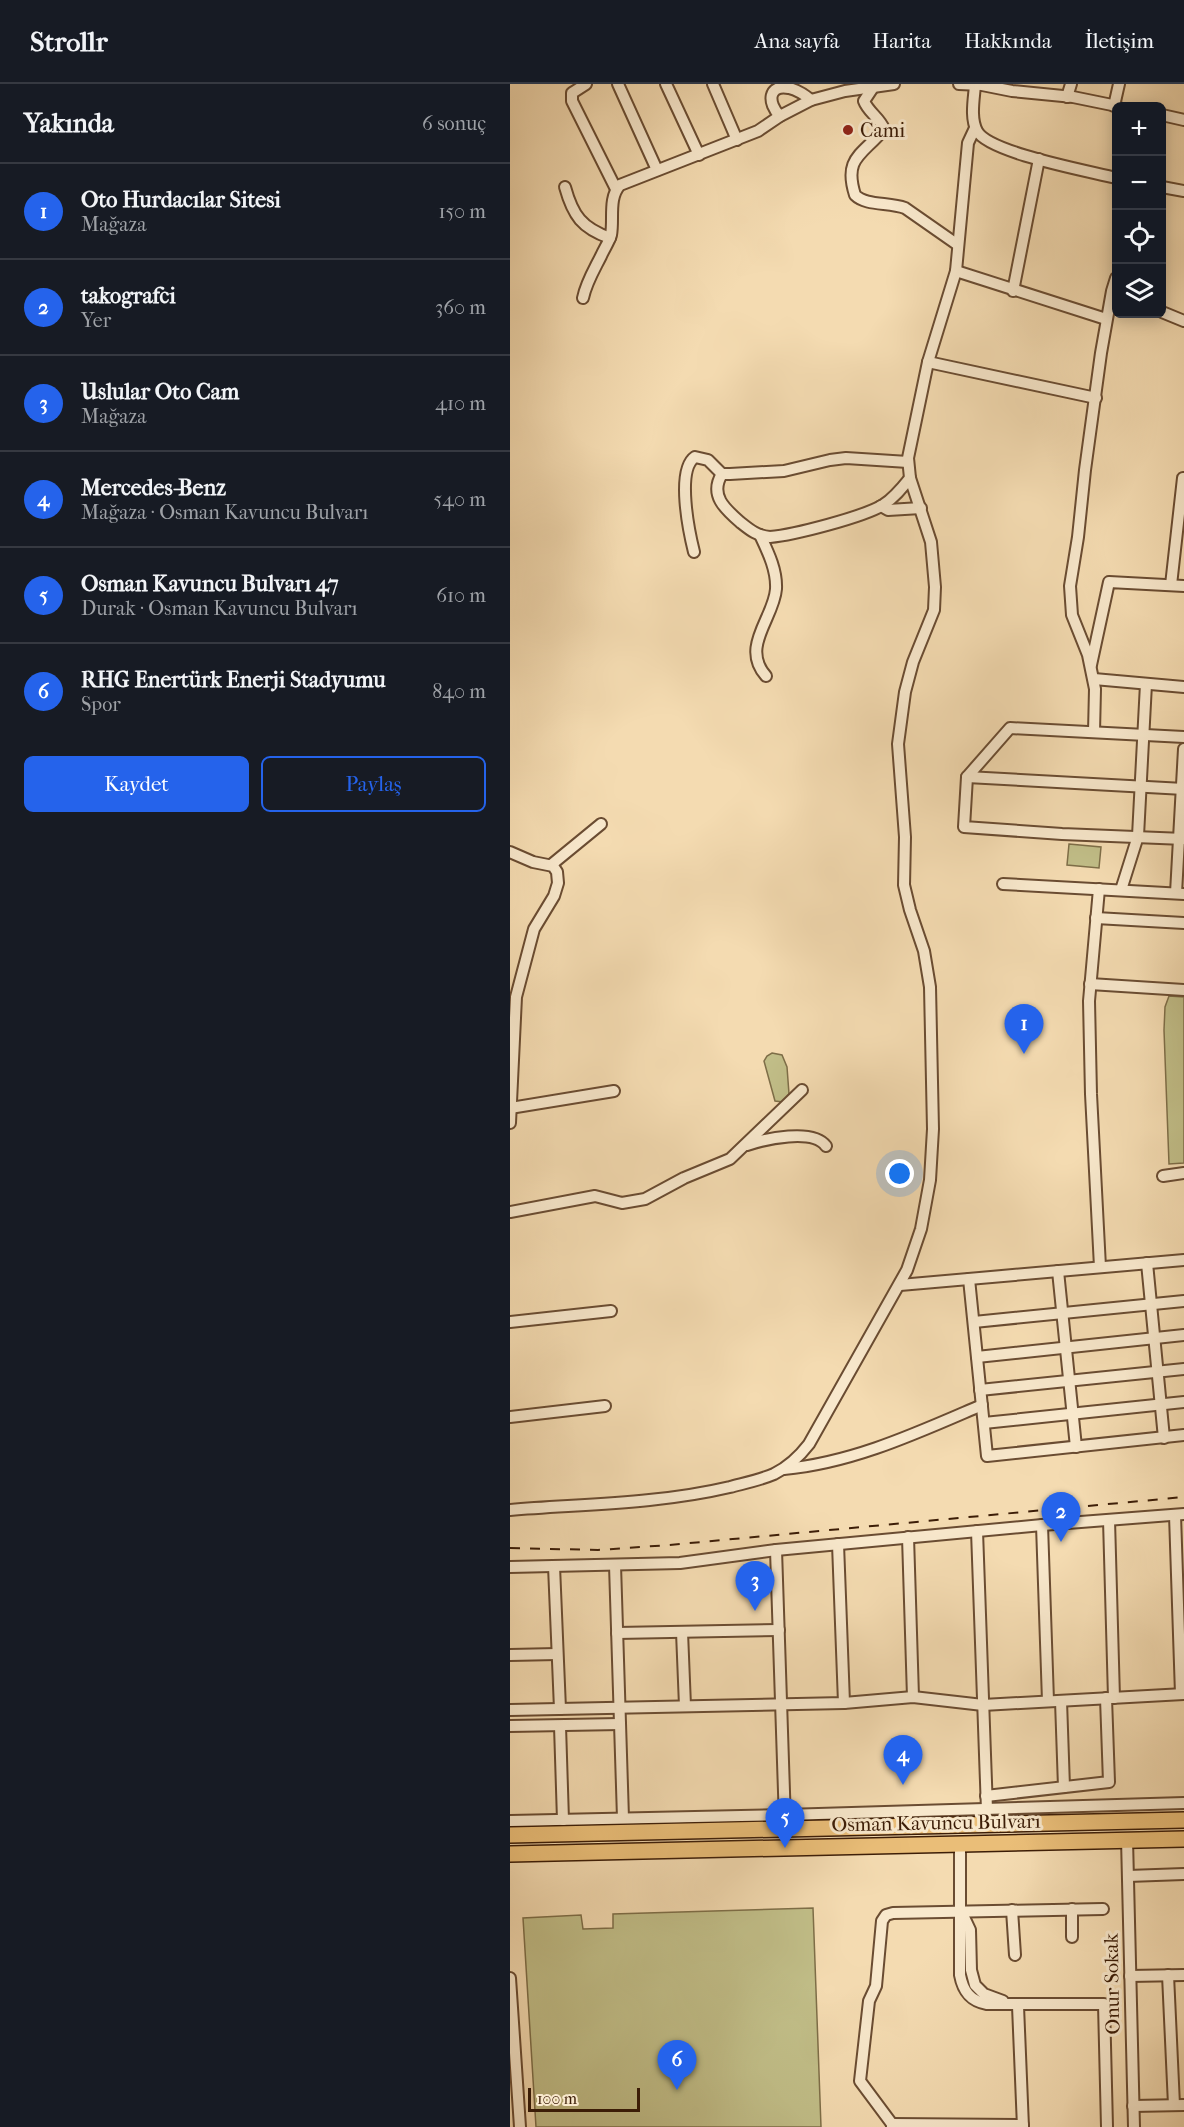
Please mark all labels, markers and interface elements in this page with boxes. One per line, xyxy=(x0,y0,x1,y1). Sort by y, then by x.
text: Strollr xyxy=(30,25,108,58)
text: Ana sayfa xyxy=(755,29,840,53)
text: Harita xyxy=(873,29,931,53)
text: Hakkında xyxy=(964,29,1052,53)
text: İletişim xyxy=(1085,29,1154,53)
map controls xyxy=(1112,102,1166,318)
button: + xyxy=(1112,102,1166,156)
text: Yakında xyxy=(24,108,114,139)
text: 6 sonuç xyxy=(422,112,486,135)
place label: Cami xyxy=(860,119,905,142)
marker: Cami xyxy=(841,123,855,137)
button: − xyxy=(1112,156,1166,210)
text: Oto Hurdacılar Sitesi xyxy=(81,187,281,213)
text: 1 xyxy=(40,200,47,223)
text: 150 m xyxy=(438,200,486,223)
button: locate xyxy=(1112,210,1166,264)
text: Mağaza xyxy=(81,213,147,236)
button: layers xyxy=(1112,264,1166,318)
text: takografci xyxy=(81,283,176,309)
text: 2 xyxy=(38,296,49,319)
text: 360 m xyxy=(435,296,486,319)
text: Yer xyxy=(81,309,111,332)
text: Uslular Oto Cam xyxy=(81,379,239,405)
text: 3 xyxy=(39,392,48,415)
text: 410 m xyxy=(435,392,486,415)
text: Mağaza xyxy=(81,405,147,428)
text: Mercedes-Benz xyxy=(81,475,226,501)
text: 4 xyxy=(38,488,49,511)
text: 540 m xyxy=(434,488,486,511)
text: Mağaza · Osman Kavuncu Bulvarı xyxy=(81,501,368,524)
text: Osman Kavuncu Bulvarı 47 xyxy=(81,571,339,597)
text: 5 xyxy=(39,584,48,607)
text: 610 m xyxy=(436,584,486,607)
text: Durak · Osman Kavuncu Bulvarı xyxy=(81,597,357,620)
text: RHG Enertürk Enerji Stadyumu xyxy=(81,667,386,693)
text: 6 xyxy=(38,680,49,703)
text: 840 m xyxy=(432,680,486,703)
text: Spor xyxy=(81,693,121,716)
button: Kaydet xyxy=(24,756,249,812)
button: Paylaş xyxy=(261,756,486,812)
pin: 1 xyxy=(1004,1004,1044,1054)
your location xyxy=(885,1159,914,1188)
pin: 2 xyxy=(1042,1492,1080,1542)
pin: 3 xyxy=(736,1562,774,1611)
pin: 4 xyxy=(884,1736,922,1785)
pin: 5 xyxy=(766,1798,804,1848)
street label: Osman Kavuncu Bulvarı xyxy=(831,1810,1041,1836)
street label: Onur Sokak xyxy=(1100,1932,1124,2035)
pin: 6 xyxy=(658,2040,696,2090)
scale bar xyxy=(528,2085,640,2112)
text: 100 m xyxy=(537,2089,577,2108)

